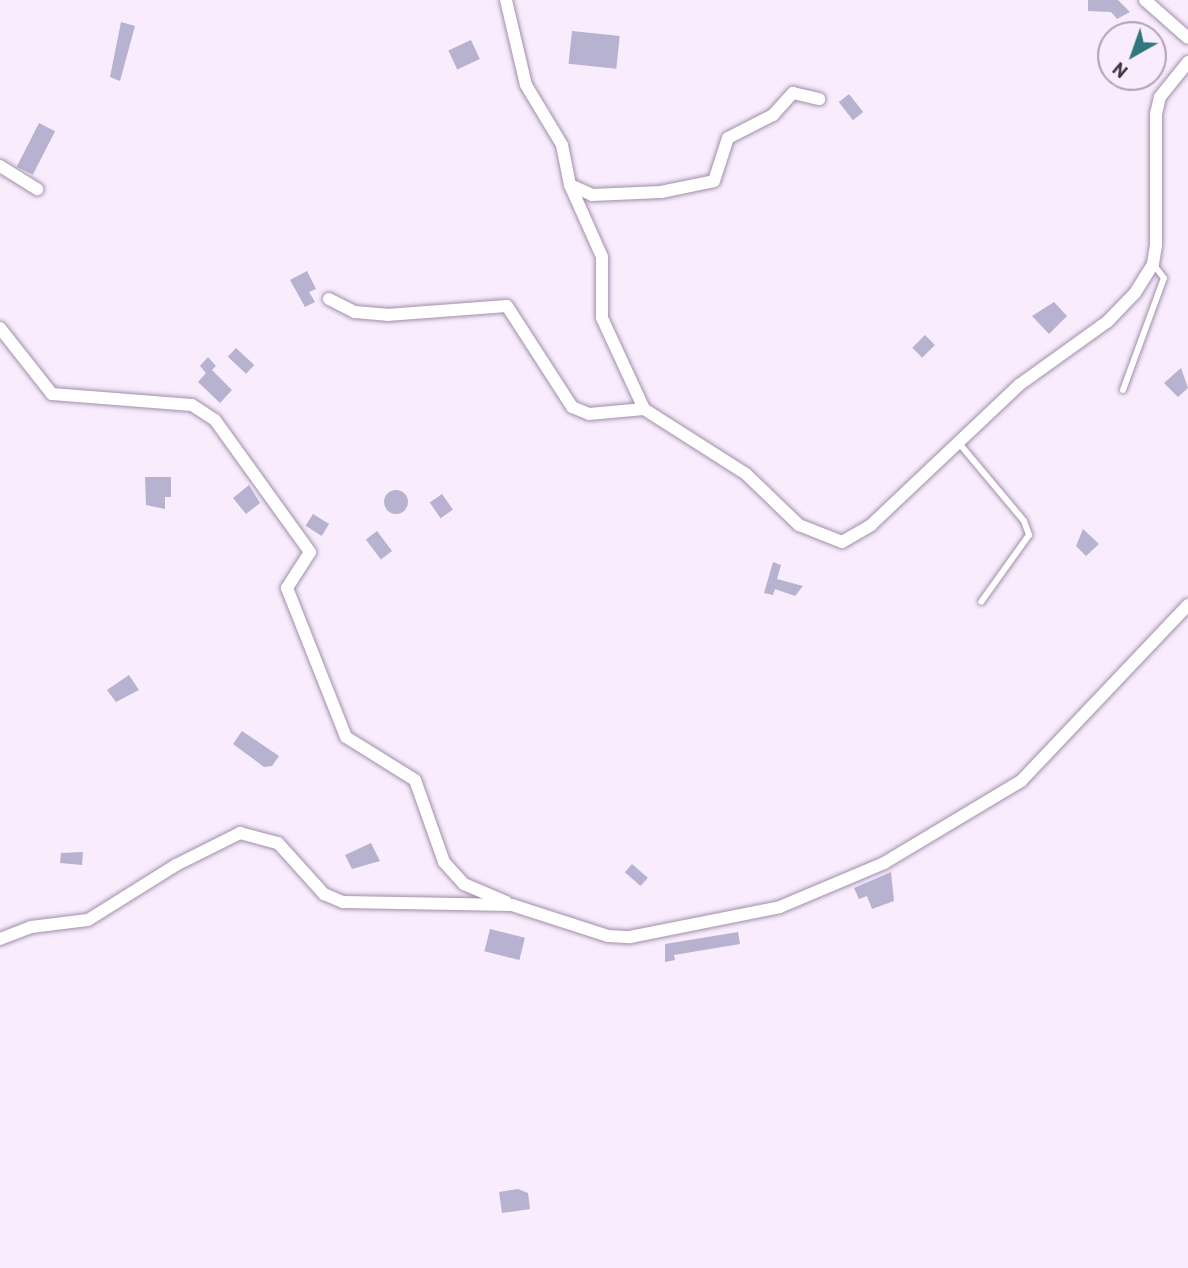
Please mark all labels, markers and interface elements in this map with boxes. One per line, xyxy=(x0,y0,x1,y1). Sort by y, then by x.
north arrow xyxy=(1097,21,1167,91)
text: N xyxy=(1107,58,1132,84)

